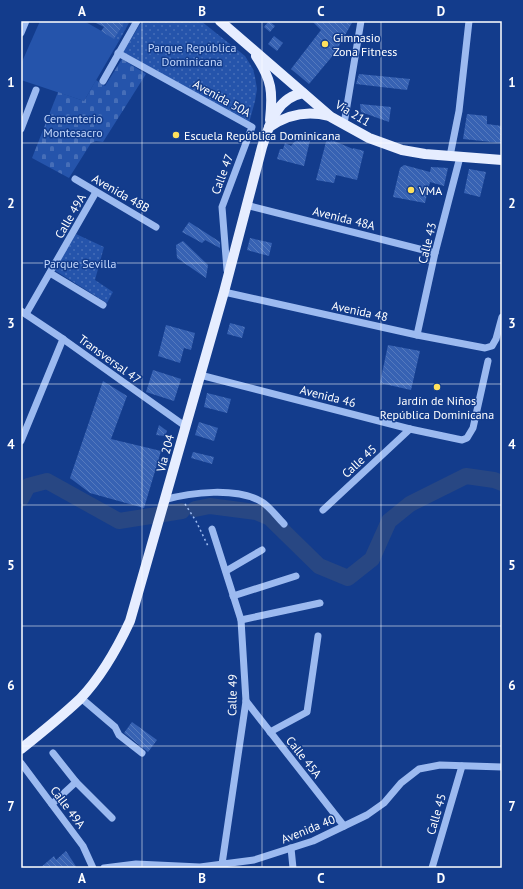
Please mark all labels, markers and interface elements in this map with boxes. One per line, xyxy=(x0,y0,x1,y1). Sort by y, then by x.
text: A xyxy=(78,3,86,20)
text: B xyxy=(198,3,206,20)
text: C xyxy=(317,3,325,20)
text: D xyxy=(437,3,445,20)
place label: Gimnasio Zona Fitness xyxy=(333,30,397,59)
marker: Gimnasio Zona Fitness xyxy=(320,39,330,49)
park label: Parque República Dominicana xyxy=(148,40,236,69)
text: 1 xyxy=(7,74,15,91)
text: 1 xyxy=(508,74,516,91)
street label: Avenida 50A xyxy=(190,76,254,120)
street label: Vía 211 xyxy=(332,96,373,129)
park label: Cementerio Montesacro xyxy=(43,111,103,140)
place label: Escuela República Dominicana xyxy=(184,128,340,143)
marker: Escuela República Dominicana xyxy=(171,130,181,140)
street label: Calle 47 xyxy=(208,152,236,196)
street label: Avenida 48B xyxy=(90,171,152,215)
place label: VMA xyxy=(418,183,442,198)
marker: VMA xyxy=(406,185,416,195)
street label: Calle 49A xyxy=(51,191,89,241)
text: 2 xyxy=(7,195,15,212)
text: 2 xyxy=(508,195,516,212)
street label: Avenida 48A xyxy=(311,203,377,233)
street label: Calle 43 xyxy=(415,221,439,265)
park label: Parque Sevilla xyxy=(44,256,116,271)
street label: Avenida 48 xyxy=(331,298,389,324)
text: 3 xyxy=(7,315,15,332)
text: 3 xyxy=(508,315,516,332)
street label: Transversal 47 xyxy=(76,331,144,387)
street label: Avenida 46 xyxy=(299,382,357,410)
marker: Jardín de Niños República Dominicana xyxy=(432,382,442,392)
place label: Jardín de Niños República Dominicana xyxy=(380,393,494,422)
street label: Vía 204 xyxy=(153,432,177,474)
text: 4 xyxy=(7,436,15,453)
text: 4 xyxy=(508,436,516,453)
street label: Calle 45 xyxy=(339,441,379,481)
text: 5 xyxy=(7,557,15,574)
text: 5 xyxy=(508,557,516,574)
street label: Calle 49 xyxy=(224,674,240,716)
text: 6 xyxy=(7,677,15,694)
text: 6 xyxy=(508,677,516,694)
street label: Calle 45A xyxy=(283,733,325,781)
street label: Calle 49A xyxy=(47,783,89,831)
street label: Calle 45 xyxy=(423,792,449,836)
text: 7 xyxy=(7,798,15,815)
text: 7 xyxy=(508,798,516,815)
street label: Avenida 40 xyxy=(279,811,338,847)
text: A xyxy=(78,870,86,887)
text: B xyxy=(198,870,206,887)
text: C xyxy=(317,870,325,887)
text: D xyxy=(437,870,445,887)

